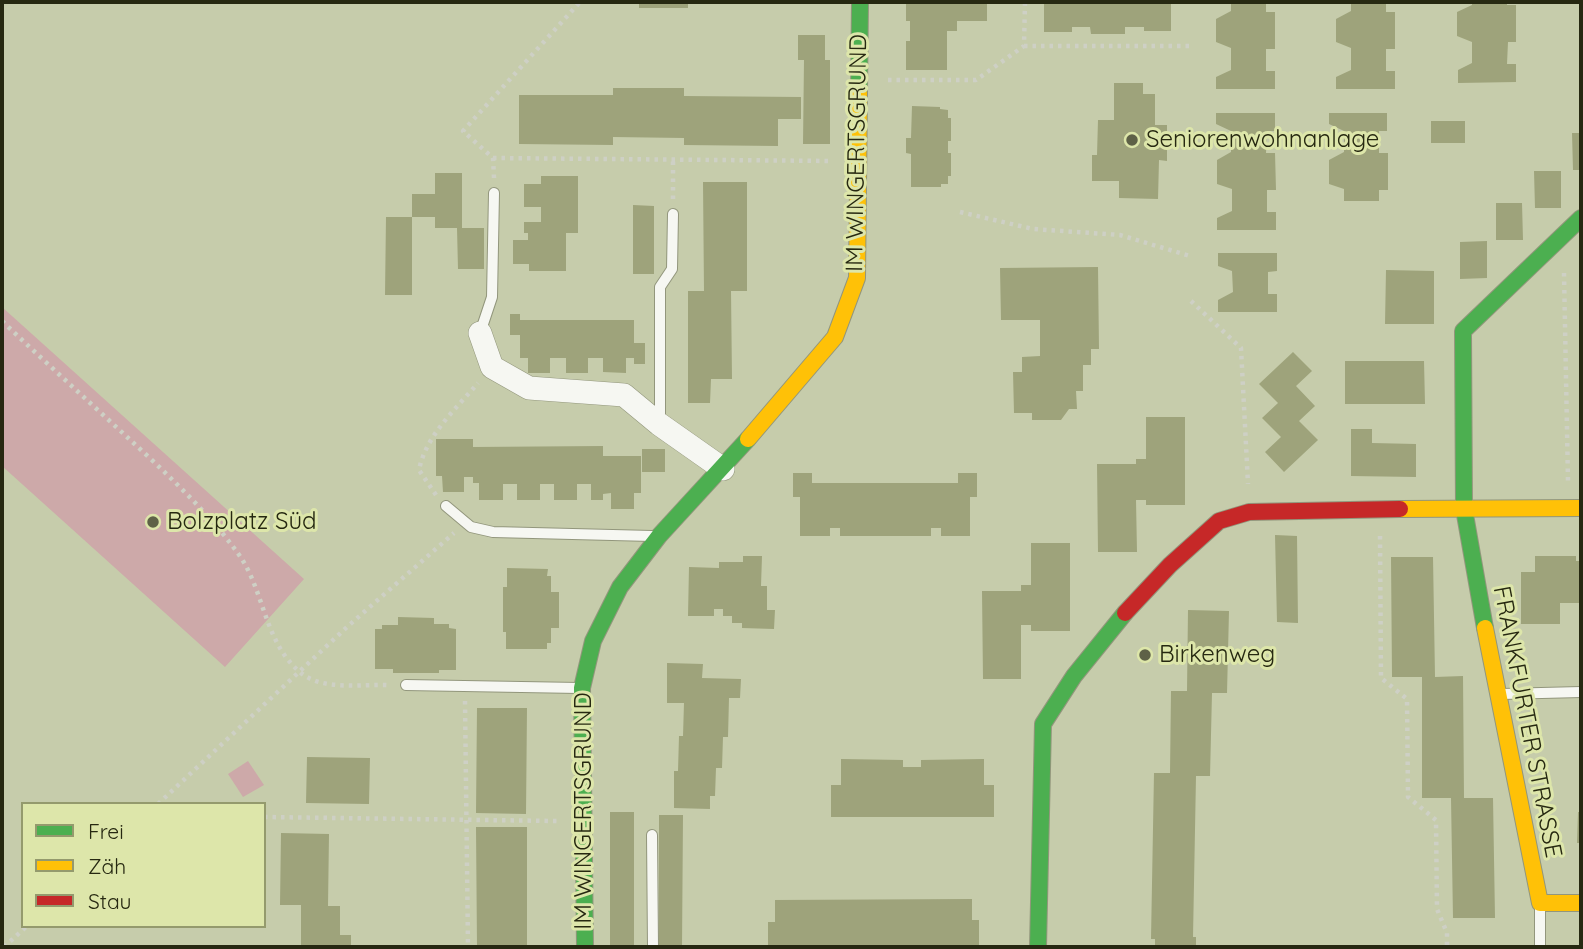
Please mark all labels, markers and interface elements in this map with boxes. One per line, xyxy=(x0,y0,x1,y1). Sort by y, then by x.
street label: IM WINGERTSGRUND xyxy=(841,34,873,272)
place label: Seniorenwohnanlage xyxy=(1146,126,1379,154)
marker: Seniorenwohnanlage xyxy=(1124,132,1140,148)
place label: Bolzplatz Süd xyxy=(167,508,317,536)
marker: Bolzplatz Süd xyxy=(145,514,161,530)
street label: FRANKFURTER STRASSE xyxy=(1487,584,1567,860)
place label: Birkenweg xyxy=(1159,641,1275,669)
marker: Birkenweg xyxy=(1137,647,1153,663)
street label: IM WINGERTSGRUND xyxy=(570,692,598,930)
legend xyxy=(21,802,266,928)
text: Frei xyxy=(88,818,124,844)
text: Zäh xyxy=(88,853,126,879)
text: Stau xyxy=(88,888,131,914)

